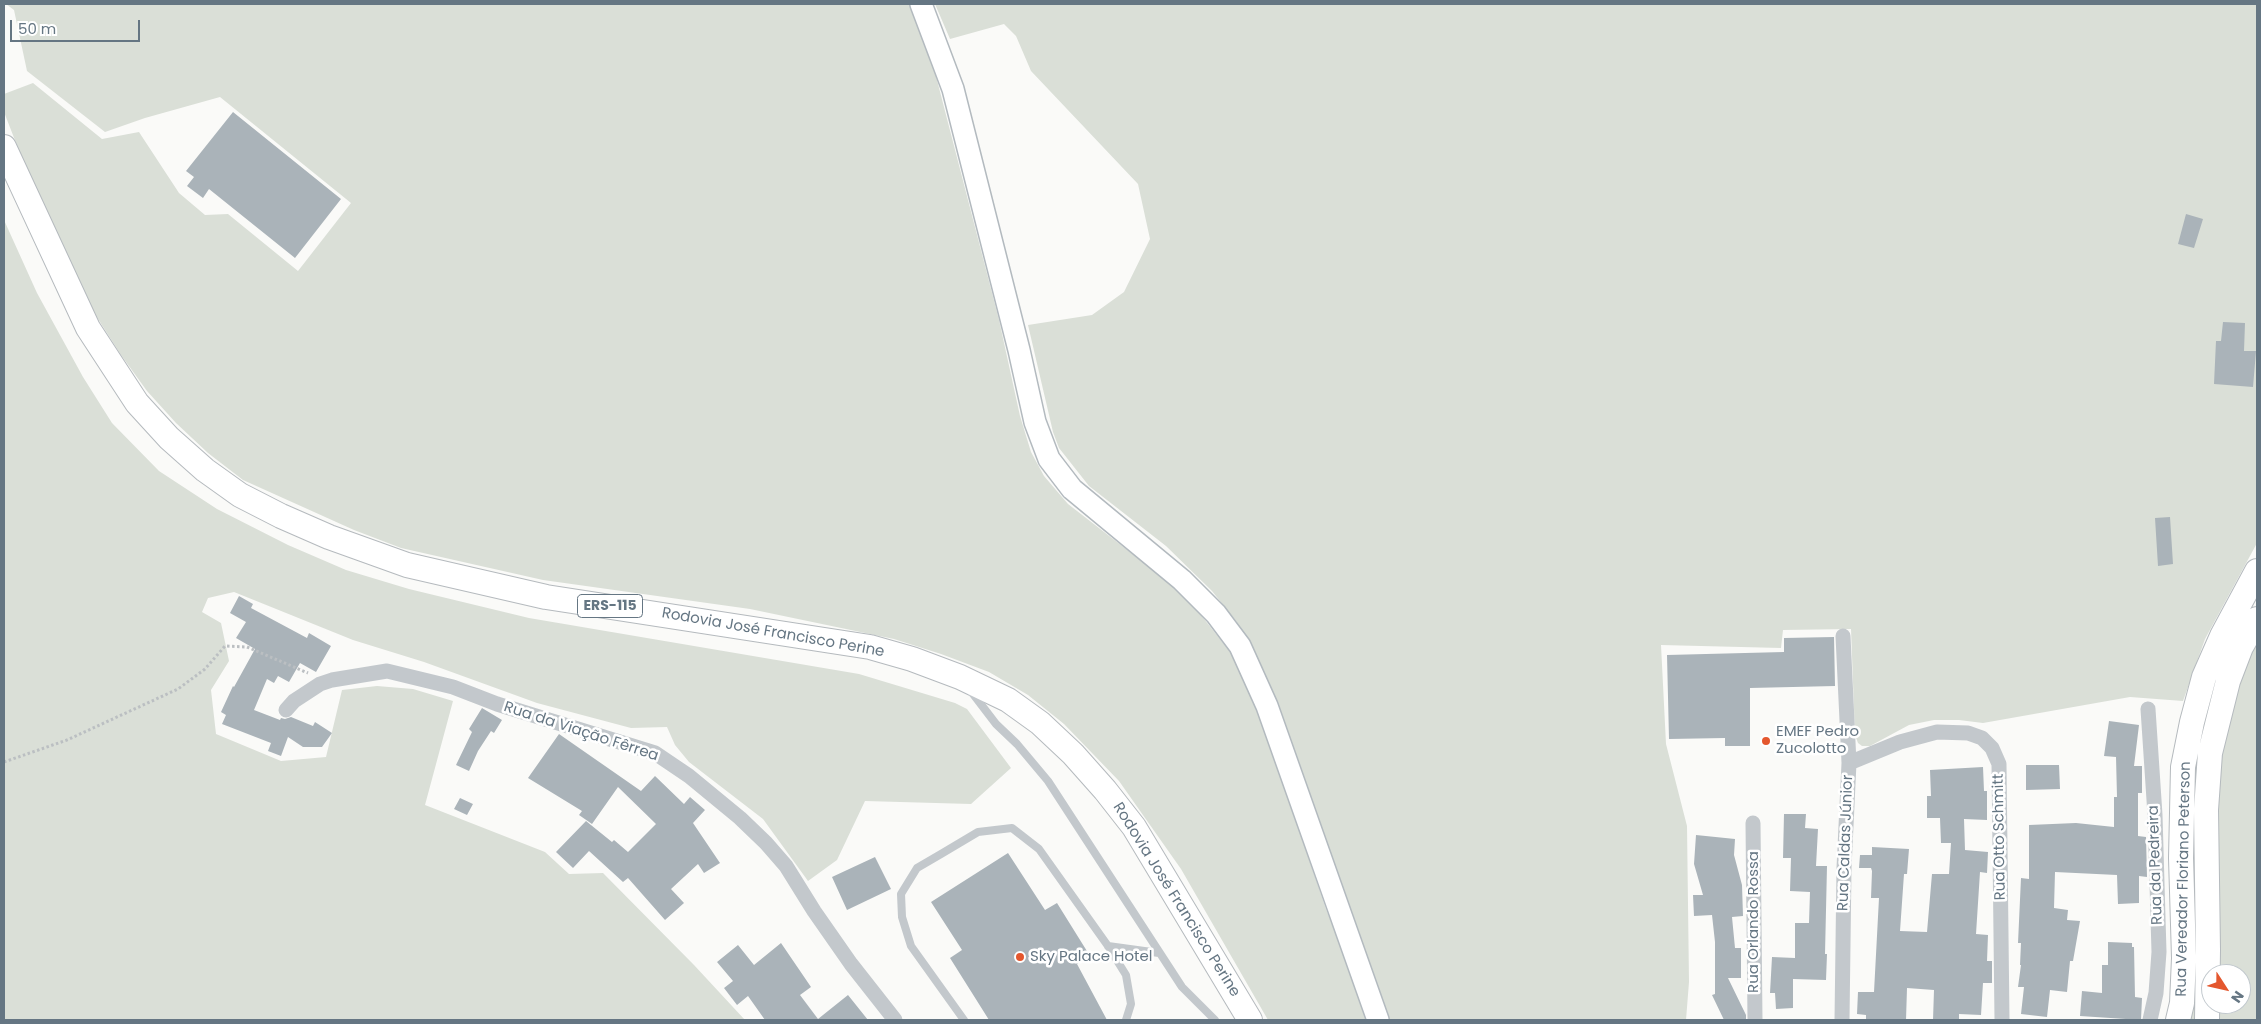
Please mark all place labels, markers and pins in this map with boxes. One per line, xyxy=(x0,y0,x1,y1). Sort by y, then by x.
place label: EMEF Pedro Zucolotto xyxy=(1776,723,1859,758)
marker: EMEF Pedro Zucolotto xyxy=(1760,735,1772,747)
place label: Sky Palace Hotel xyxy=(1030,948,1152,966)
marker: Sky Palace Hotel xyxy=(1014,951,1026,963)

